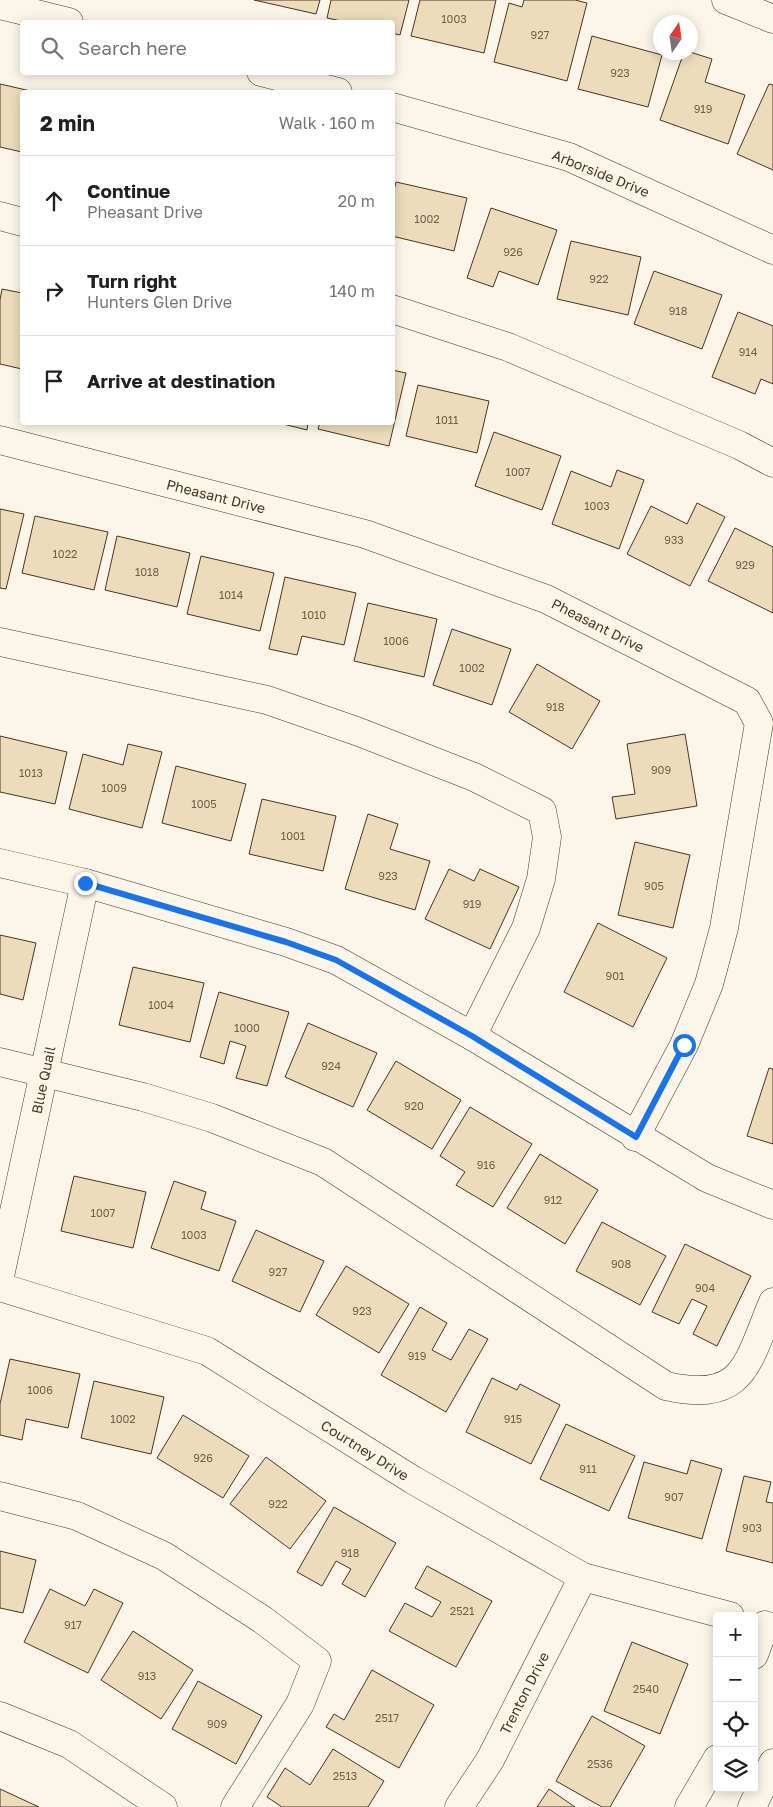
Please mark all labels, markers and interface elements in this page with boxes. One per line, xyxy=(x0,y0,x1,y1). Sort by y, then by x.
house number: 1003 xyxy=(441,12,467,25)
north arrow xyxy=(653,15,698,60)
search box xyxy=(20,20,395,75)
house number: 927 xyxy=(531,28,550,41)
icon: search xyxy=(38,34,66,62)
text: Search here xyxy=(78,36,187,59)
house number: 923 xyxy=(610,66,630,79)
house number: 919 xyxy=(694,102,712,115)
text: 2 min xyxy=(40,110,95,136)
text: Walk · 160 m xyxy=(279,113,375,133)
street label: Arborside Drive xyxy=(550,146,652,200)
text: Continue xyxy=(87,179,170,202)
icon: ahead xyxy=(40,187,68,215)
text: 20 m xyxy=(338,191,375,211)
text: Pheasant Drive xyxy=(87,202,203,222)
house number: 1002 xyxy=(414,212,440,225)
house number: 926 xyxy=(503,245,523,258)
text: Turn right xyxy=(87,269,177,292)
house number: 922 xyxy=(589,272,609,285)
icon: right xyxy=(40,277,68,305)
text: 140 m xyxy=(329,281,375,301)
text: Hunters Glen Drive xyxy=(87,292,232,312)
house number: 918 xyxy=(669,304,688,317)
house number: 914 xyxy=(739,345,758,358)
icon: arrive xyxy=(40,367,68,395)
text: Arrive at destination xyxy=(87,369,275,392)
house number: 1011 xyxy=(436,413,458,426)
house number: 1007 xyxy=(506,465,531,478)
street label: Pheasant Drive xyxy=(165,475,267,517)
house number: 1003 xyxy=(584,499,610,512)
house number: 933 xyxy=(664,533,684,546)
house number: 1022 xyxy=(53,547,77,560)
house number: 929 xyxy=(735,558,755,571)
house number: 1018 xyxy=(135,565,159,578)
house number: 1014 xyxy=(219,588,243,601)
street label: Pheasant Drive xyxy=(549,594,647,656)
house number: 1010 xyxy=(302,608,326,621)
house number: 1006 xyxy=(383,634,409,647)
house number: 1002 xyxy=(459,661,485,674)
house number: 918 xyxy=(546,700,565,713)
house number: 909 xyxy=(651,763,671,776)
house number: 1013 xyxy=(19,766,43,779)
house number: 1009 xyxy=(101,781,127,794)
house number: 1005 xyxy=(191,797,217,810)
house number: 1001 xyxy=(281,829,305,842)
house number: 923 xyxy=(378,869,398,882)
route end xyxy=(74,872,97,895)
house number: 905 xyxy=(644,879,664,892)
house number: 919 xyxy=(463,897,481,910)
house number: 901 xyxy=(606,969,624,982)
house number: 1004 xyxy=(148,998,174,1011)
house number: 1000 xyxy=(234,1021,260,1034)
route start xyxy=(673,1034,696,1057)
street label: Blue Quail xyxy=(28,1045,58,1115)
house number: 924 xyxy=(321,1059,341,1072)
house number: 920 xyxy=(404,1099,424,1112)
house number: 916 xyxy=(477,1158,496,1171)
house number: 912 xyxy=(544,1193,562,1206)
house number: 1007 xyxy=(91,1206,116,1219)
house number: 1003 xyxy=(181,1228,207,1241)
house number: 908 xyxy=(611,1257,631,1270)
house number: 927 xyxy=(269,1265,288,1278)
house number: 904 xyxy=(695,1281,715,1294)
house number: 923 xyxy=(352,1304,372,1317)
house number: 919 xyxy=(408,1349,426,1362)
house number: 1006 xyxy=(27,1383,53,1396)
house number: 1002 xyxy=(110,1412,136,1425)
house number: 915 xyxy=(504,1412,522,1425)
street label: Courtney Drive xyxy=(318,1416,412,1484)
house number: 926 xyxy=(193,1451,213,1464)
house number: 911 xyxy=(579,1462,597,1475)
house number: 907 xyxy=(664,1490,684,1503)
house number: 922 xyxy=(268,1497,288,1510)
house number: 903 xyxy=(742,1521,762,1534)
house number: 918 xyxy=(341,1546,360,1559)
house number: 2521 xyxy=(450,1604,474,1617)
map controls xyxy=(713,1612,758,1792)
button: + xyxy=(713,1612,758,1657)
house number: 917 xyxy=(64,1618,82,1631)
street label: Trenton Drive xyxy=(496,1649,552,1737)
button: − xyxy=(713,1657,758,1702)
house number: 913 xyxy=(138,1669,156,1682)
house number: 2540 xyxy=(633,1682,659,1695)
button: locate xyxy=(713,1702,758,1747)
house number: 2517 xyxy=(375,1711,399,1724)
house number: 909 xyxy=(207,1717,227,1730)
button: layers xyxy=(713,1747,758,1792)
house number: 2536 xyxy=(587,1757,613,1770)
house number: 2513 xyxy=(333,1769,357,1782)

